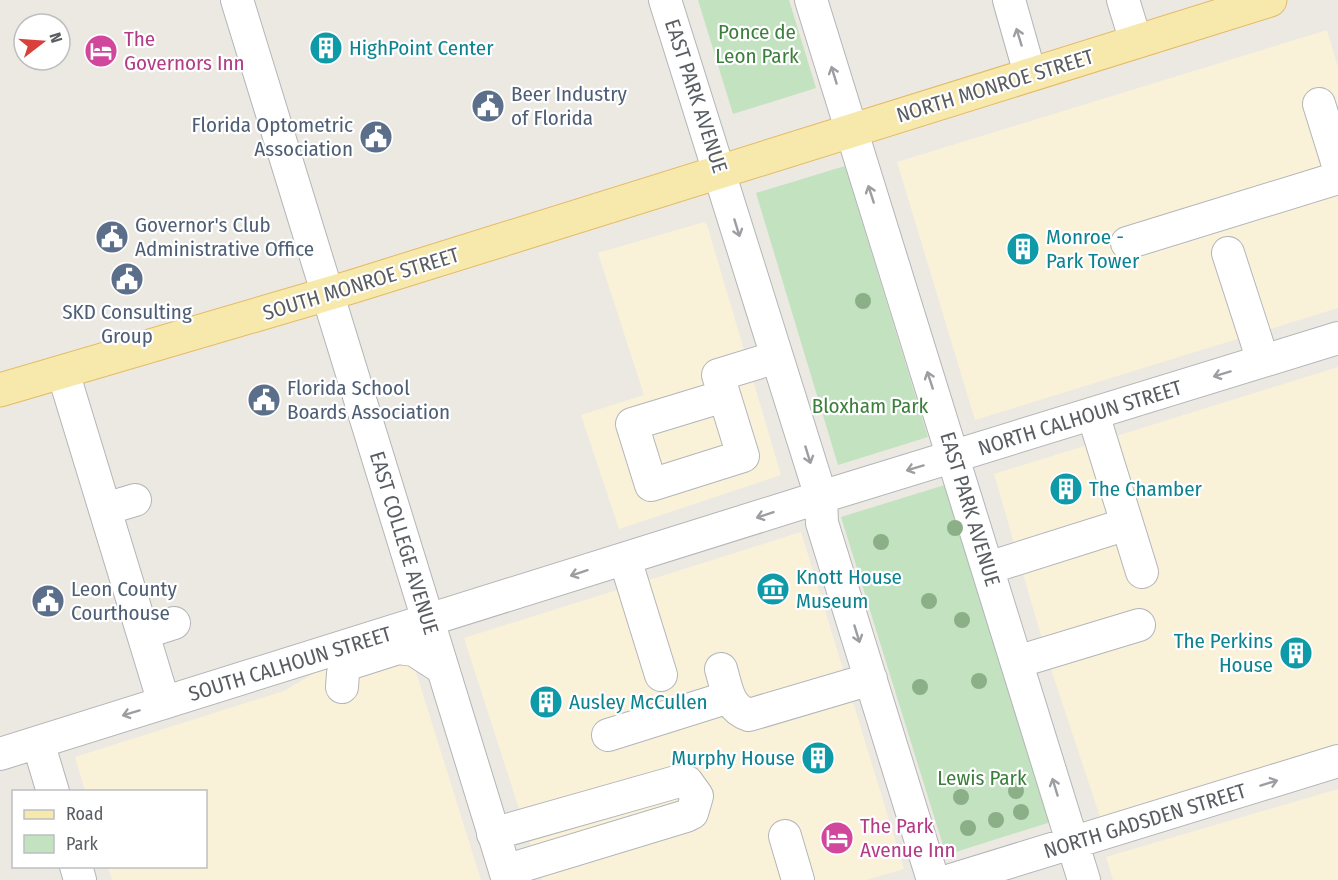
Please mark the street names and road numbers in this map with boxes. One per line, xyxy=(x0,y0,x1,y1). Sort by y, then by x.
street label: EAST PARK AVENUE xyxy=(659,16,733,176)
street label: NORTH MONROE STREET xyxy=(893,44,1097,128)
street label: SOUTH MONROE STREET xyxy=(260,242,462,326)
street label: NORTH CALHOUN STREET xyxy=(975,375,1185,461)
street label: EAST PARK AVENUE xyxy=(934,429,1006,589)
street label: EAST COLLEGE AVENUE xyxy=(364,448,444,638)
street label: SOUTH CALHOUN STREET xyxy=(185,621,395,707)
street label: NORTH GADSDEN STREET xyxy=(1041,778,1250,864)

